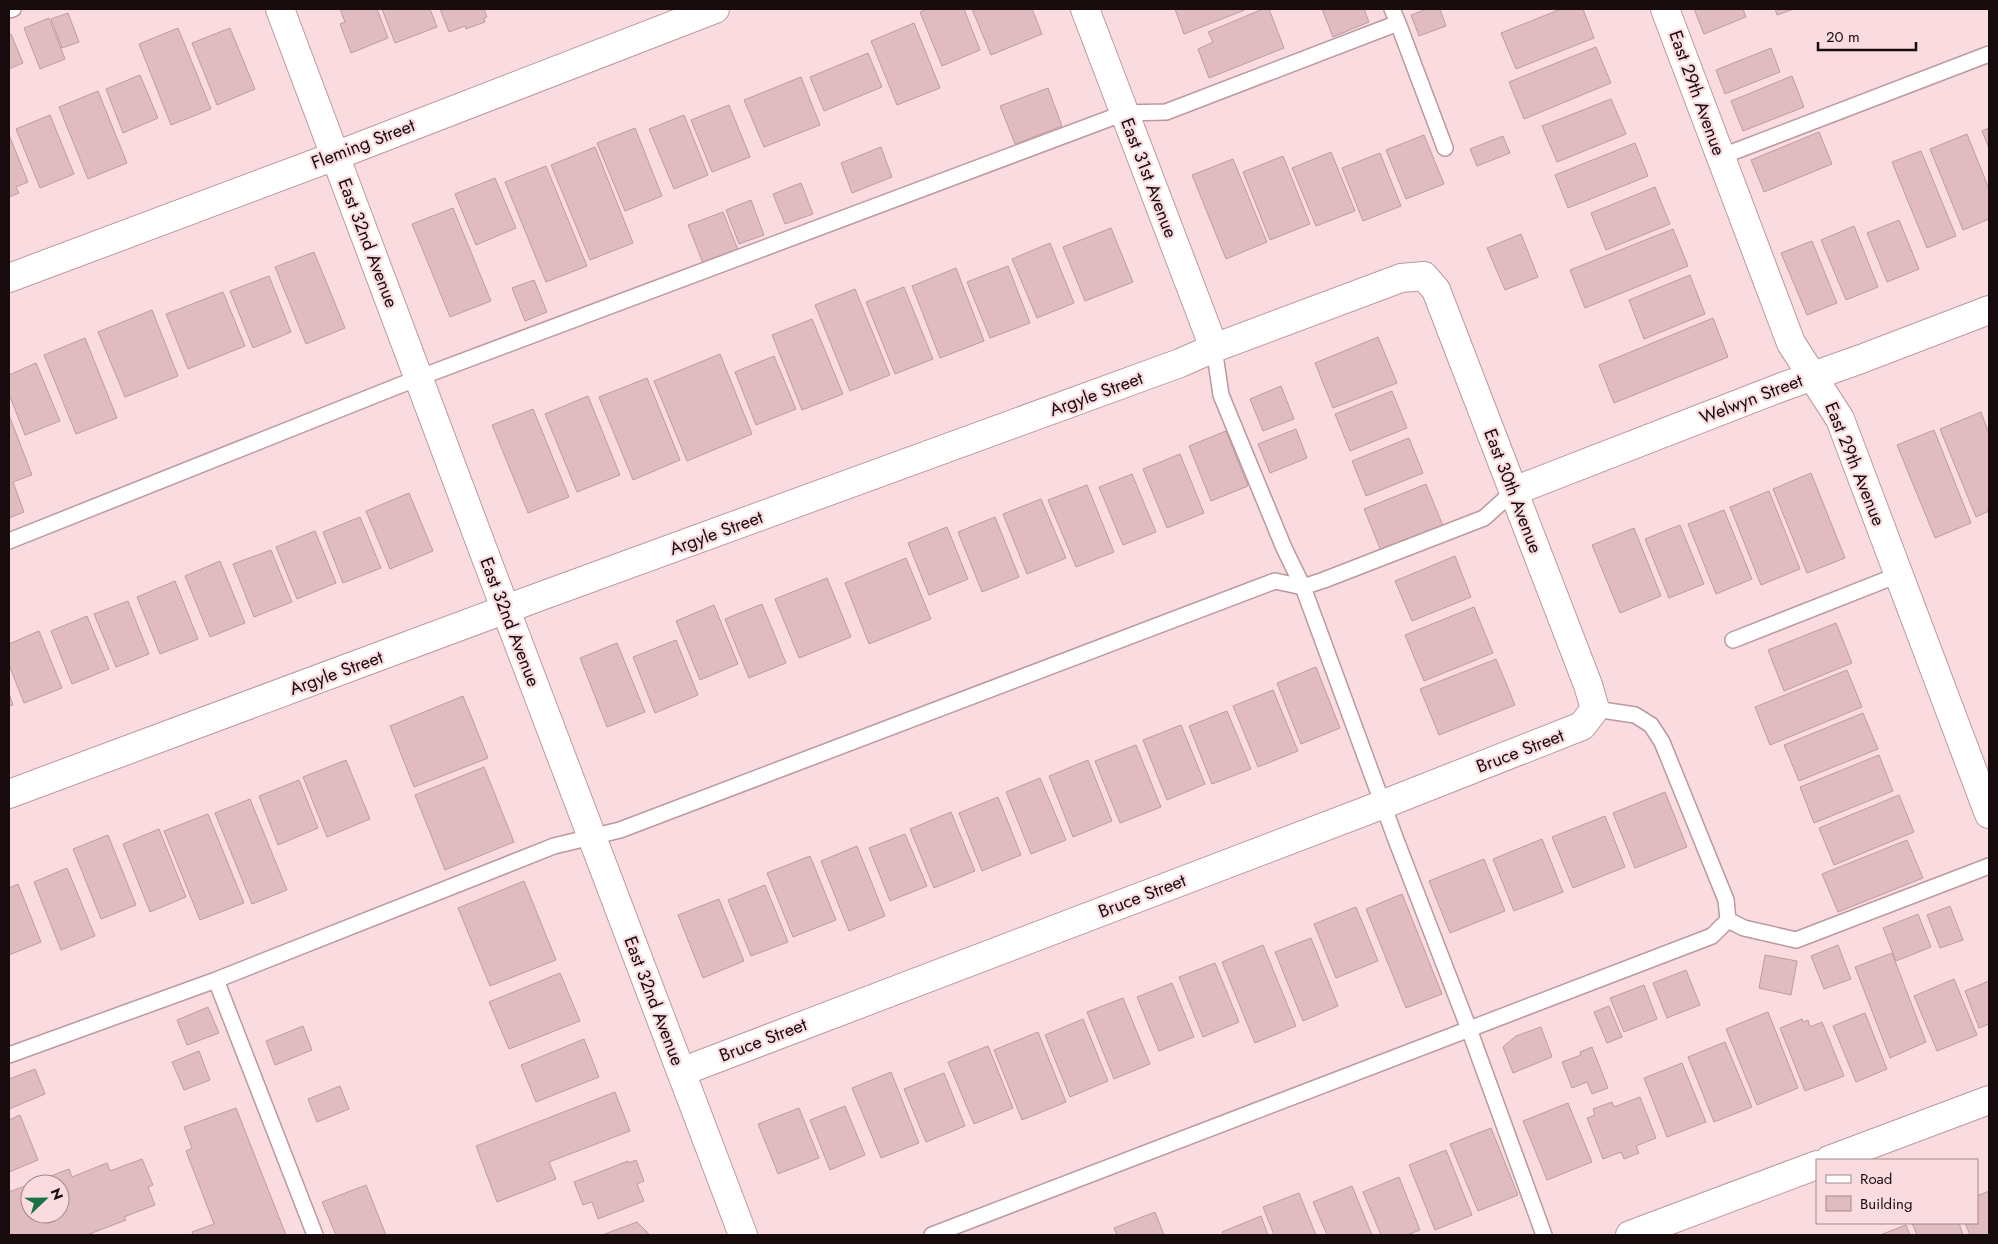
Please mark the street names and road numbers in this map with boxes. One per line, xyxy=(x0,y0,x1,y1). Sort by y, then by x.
street label: East 29th Avenue xyxy=(1662,27,1732,159)
street label: Fleming Street xyxy=(307,112,419,176)
street label: East 31st Avenue xyxy=(1114,114,1184,242)
street label: East 32nd Avenue xyxy=(331,174,405,312)
street label: Argyle Street xyxy=(1046,365,1147,423)
street label: Welwyn Street xyxy=(1696,367,1807,431)
street label: East 29th Avenue xyxy=(1818,398,1892,530)
street label: East 30th Avenue xyxy=(1477,425,1549,557)
street label: Argyle Street xyxy=(666,504,767,562)
street label: East 32nd Avenue xyxy=(473,553,547,691)
street label: Argyle Street xyxy=(286,644,387,702)
street label: Bruce Street xyxy=(1472,722,1568,780)
street label: Bruce Street xyxy=(1094,867,1190,925)
street label: East 32nd Avenue xyxy=(617,932,691,1070)
street label: Bruce Street xyxy=(715,1011,811,1069)

